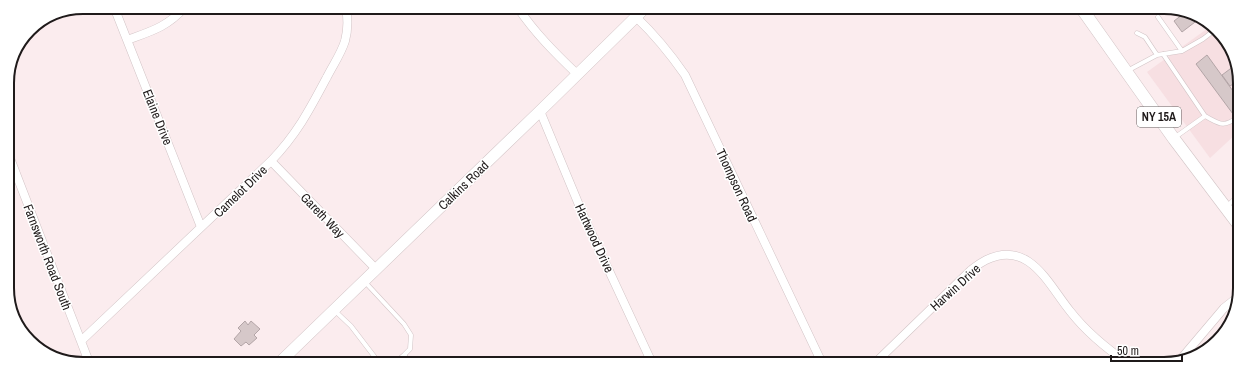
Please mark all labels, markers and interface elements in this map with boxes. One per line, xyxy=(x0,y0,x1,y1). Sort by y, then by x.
street label: Elaine Drive xyxy=(139,87,176,148)
road number: NY 15A xyxy=(1137,107,1181,127)
street label: Thompson Road xyxy=(712,146,761,225)
street label: Calkins Road xyxy=(434,157,492,214)
street label: Camelot Drive xyxy=(210,162,271,221)
street label: Gareth Way xyxy=(297,189,349,242)
street label: Hartwood Drive xyxy=(571,201,618,275)
street label: Farnsworth Road South xyxy=(20,202,76,313)
street label: Harwin Drive xyxy=(927,260,984,314)
scale bar xyxy=(1111,337,1182,363)
text: 50 m xyxy=(1117,343,1139,359)

